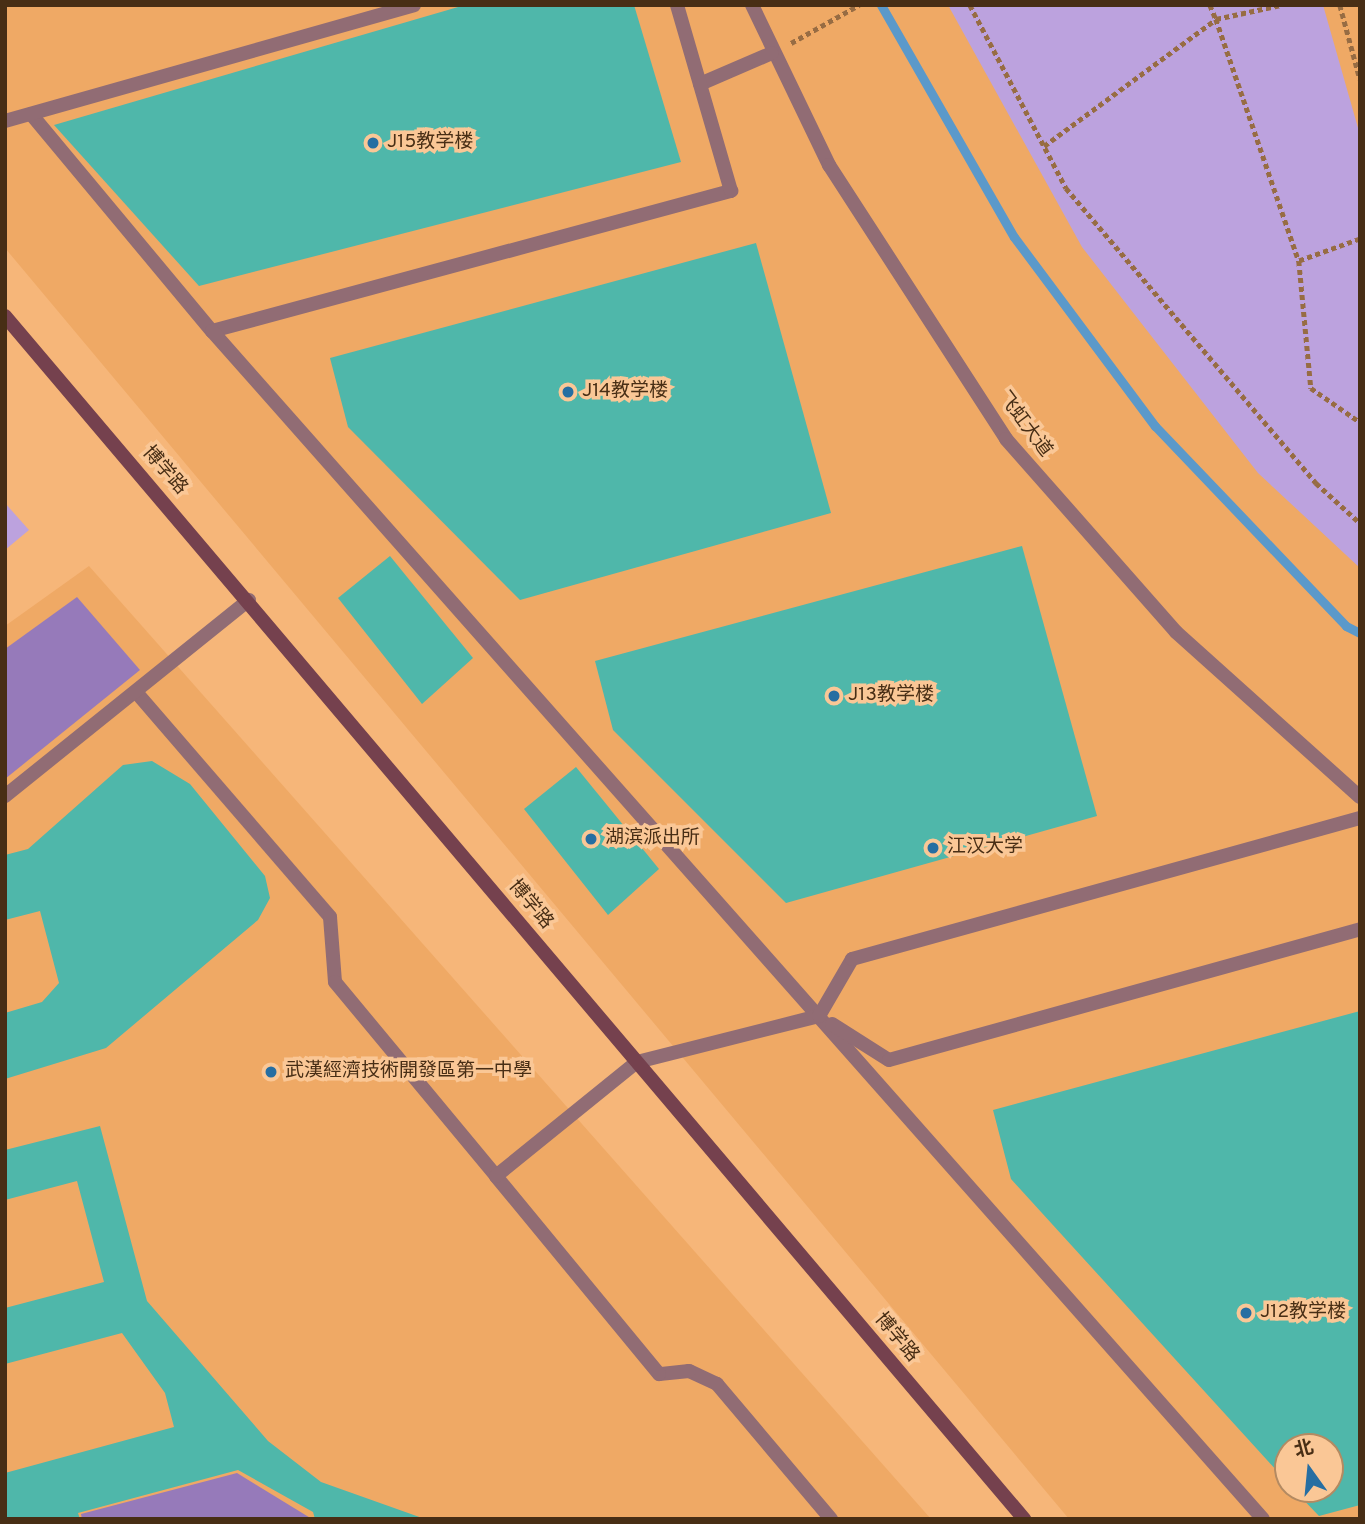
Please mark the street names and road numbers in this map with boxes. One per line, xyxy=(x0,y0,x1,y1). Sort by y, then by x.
street label: 飞虹大道 xyxy=(992,388,1056,462)
street label: 博学路 xyxy=(137,442,191,500)
street label: 博学路 xyxy=(503,876,557,934)
street label: 博学路 xyxy=(869,1309,923,1367)

